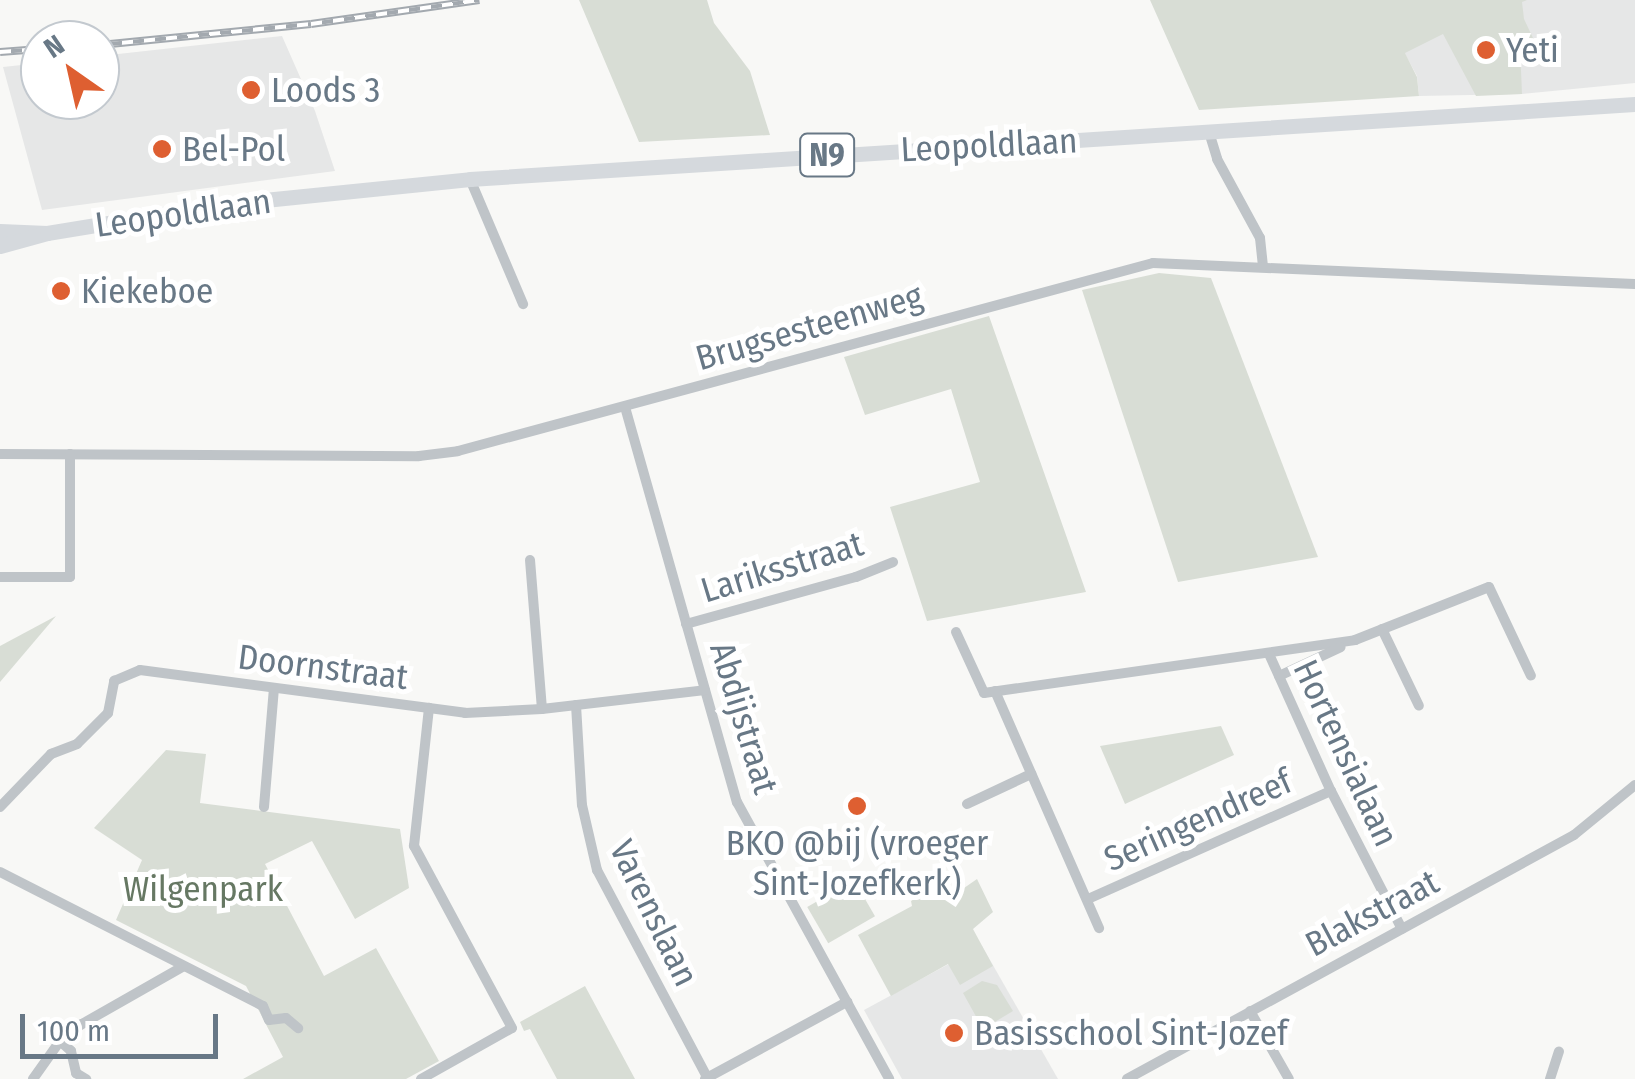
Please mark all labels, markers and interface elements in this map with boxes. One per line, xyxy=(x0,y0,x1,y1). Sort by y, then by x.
north arrow xyxy=(20,20,120,120)
text: N xyxy=(38,28,70,65)
place label: Yeti xyxy=(1506,29,1559,71)
marker: Yeti xyxy=(1475,39,1497,61)
place label: Loods 3 xyxy=(271,69,380,111)
marker: Loods 3 xyxy=(240,79,262,101)
street label: Leopoldlaan xyxy=(900,119,1078,171)
place label: Bel-Pol xyxy=(182,128,285,170)
road number: N9 xyxy=(797,128,857,182)
marker: Bel-Pol xyxy=(151,138,173,160)
street label: Leopoldlaan xyxy=(92,180,274,246)
place label: Kiekeboe xyxy=(81,270,213,312)
street label: Brugsesteenweg xyxy=(691,275,927,379)
marker: Kiekeboe xyxy=(50,280,72,302)
street label: Lariksstraat xyxy=(696,522,868,612)
street label: Doornstraat xyxy=(236,636,410,698)
street label: Abdijstraat xyxy=(701,637,787,799)
street label: Hortensialaan xyxy=(1285,653,1407,853)
street label: Seringendreef xyxy=(1098,760,1298,880)
marker: BKO @bij (vroeger Sint-Jozefkerk) xyxy=(846,795,868,817)
place label: BKO @bij (vroeger Sint-Jozefkerk) xyxy=(726,822,988,904)
street label: Varenslaan xyxy=(601,833,707,993)
street label: Blakstraat xyxy=(1298,861,1446,965)
park label: Wilgenpark xyxy=(123,868,283,910)
scale bar xyxy=(25,994,222,1056)
place label: Basisschool Sint-Jozef xyxy=(974,1012,1288,1054)
text: 100 m xyxy=(37,1013,110,1049)
marker: Basisschool Sint-Jozef xyxy=(943,1022,965,1044)

